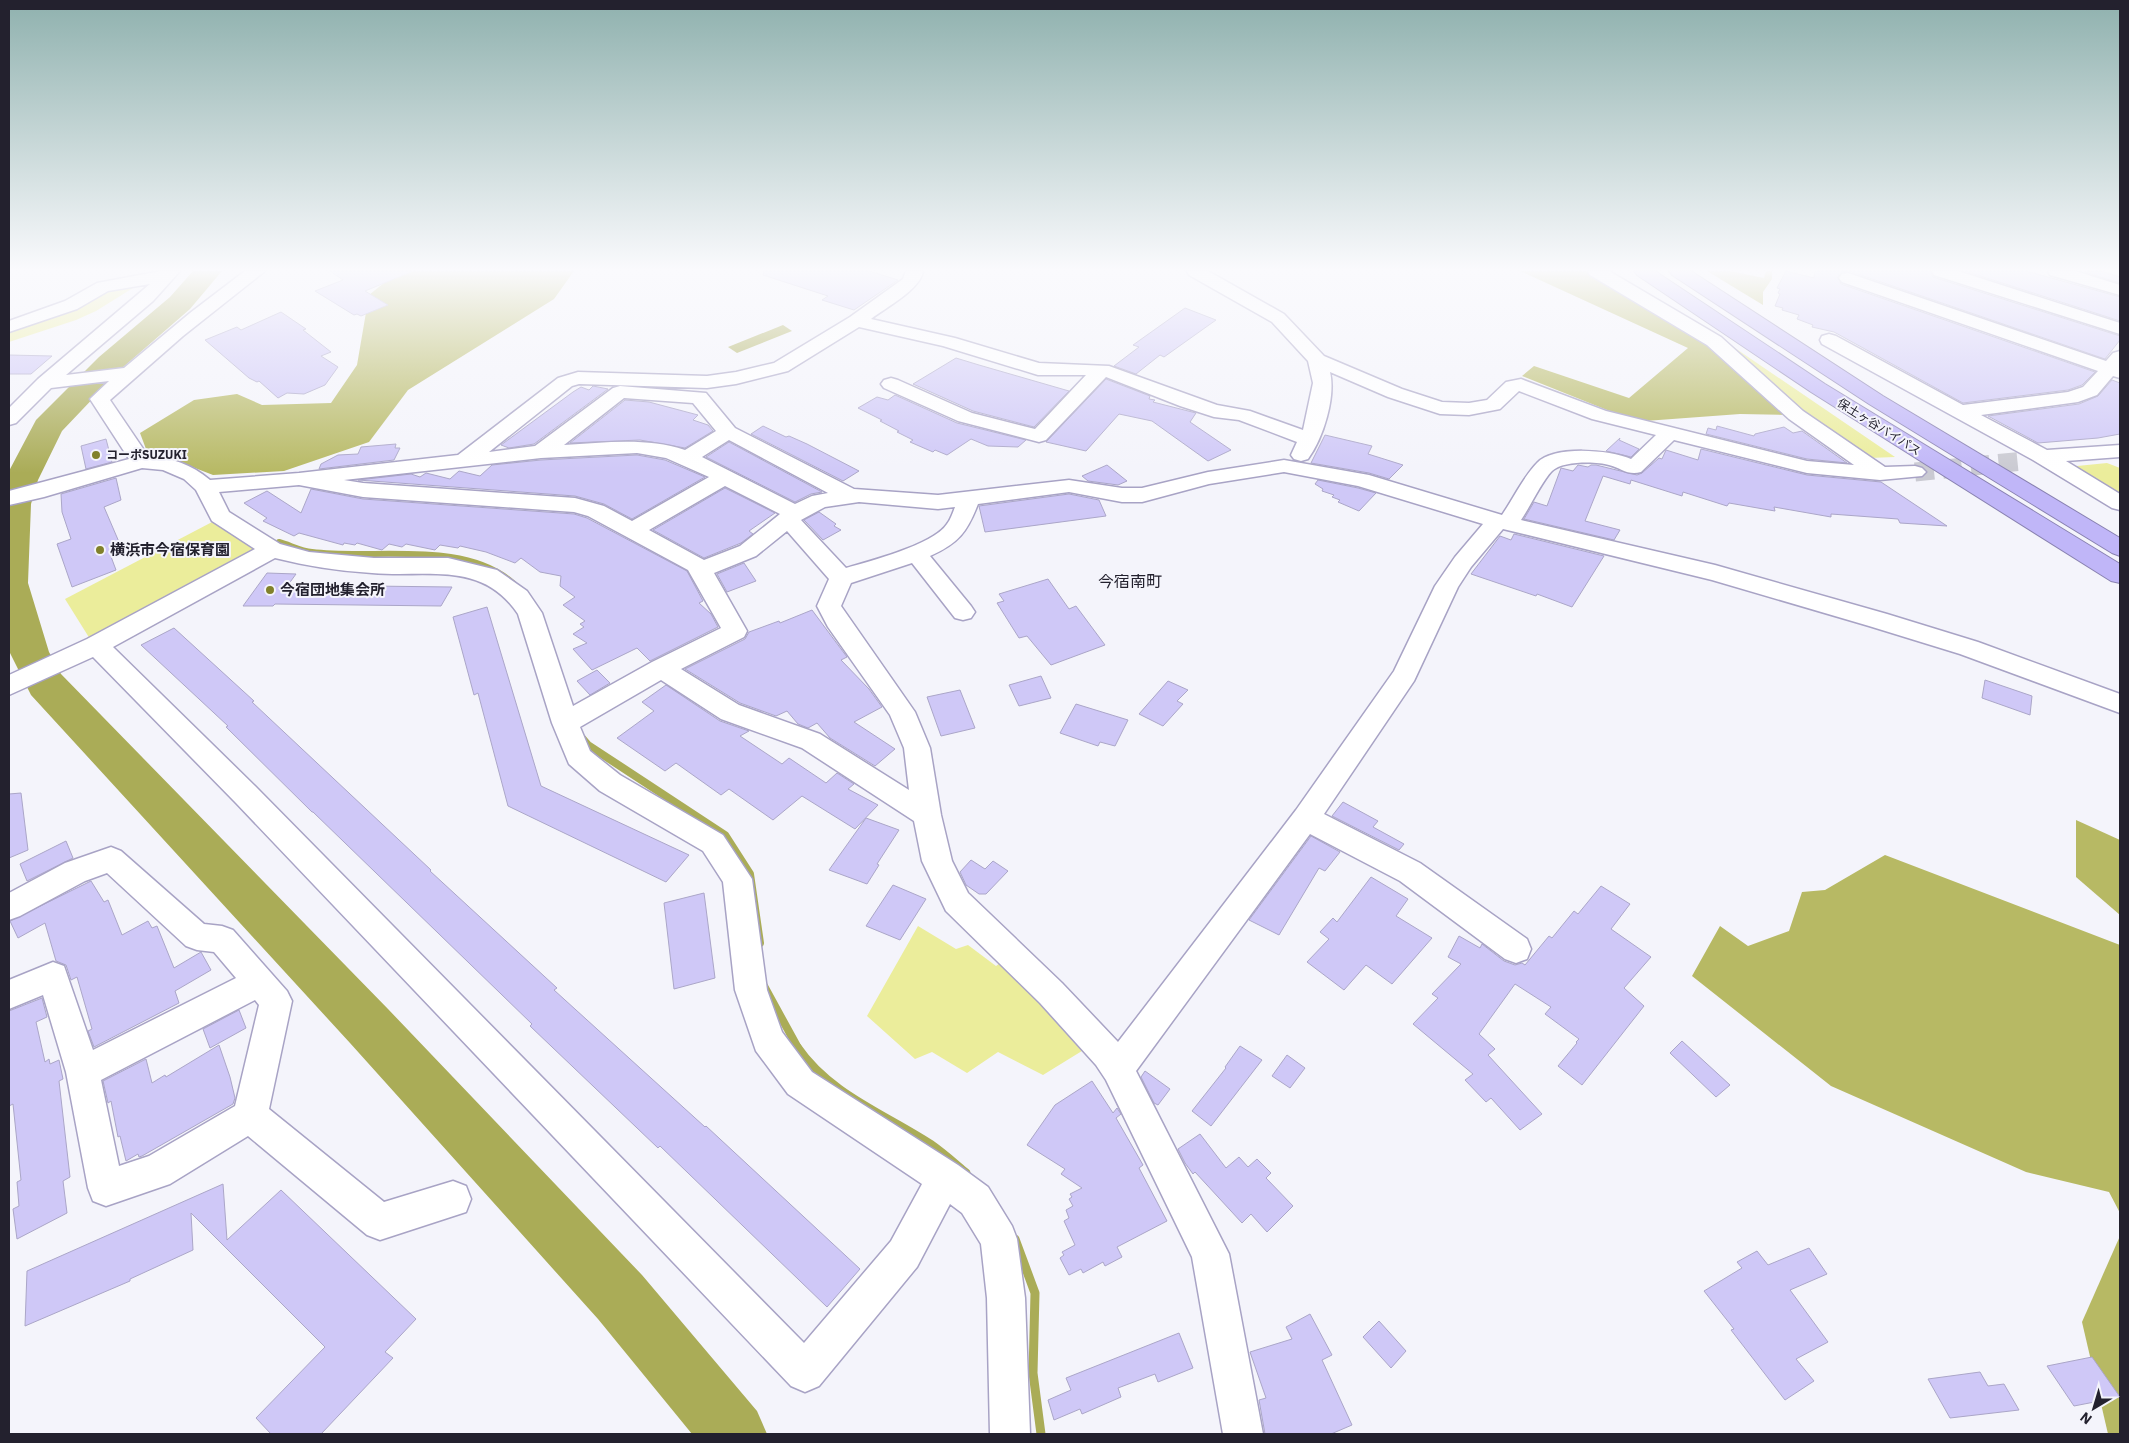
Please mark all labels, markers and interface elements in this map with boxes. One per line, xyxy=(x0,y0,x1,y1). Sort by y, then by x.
street label: 保土ヶ谷バイパス xyxy=(1835,395,1924,458)
place label: コーポSUZUKI xyxy=(106,447,187,462)
marker: コーポSUZUKI xyxy=(90,449,102,461)
place label: 横浜市今宿保育園 xyxy=(110,540,230,559)
marker: 横浜市今宿保育園 xyxy=(94,544,106,556)
district label: 今宿南町 xyxy=(1098,571,1162,591)
place label: 今宿団地集会所 xyxy=(280,580,385,599)
marker: 今宿団地集会所 xyxy=(264,584,276,596)
north arrow xyxy=(2069,1383,2119,1433)
text: N xyxy=(2076,1408,2096,1428)

